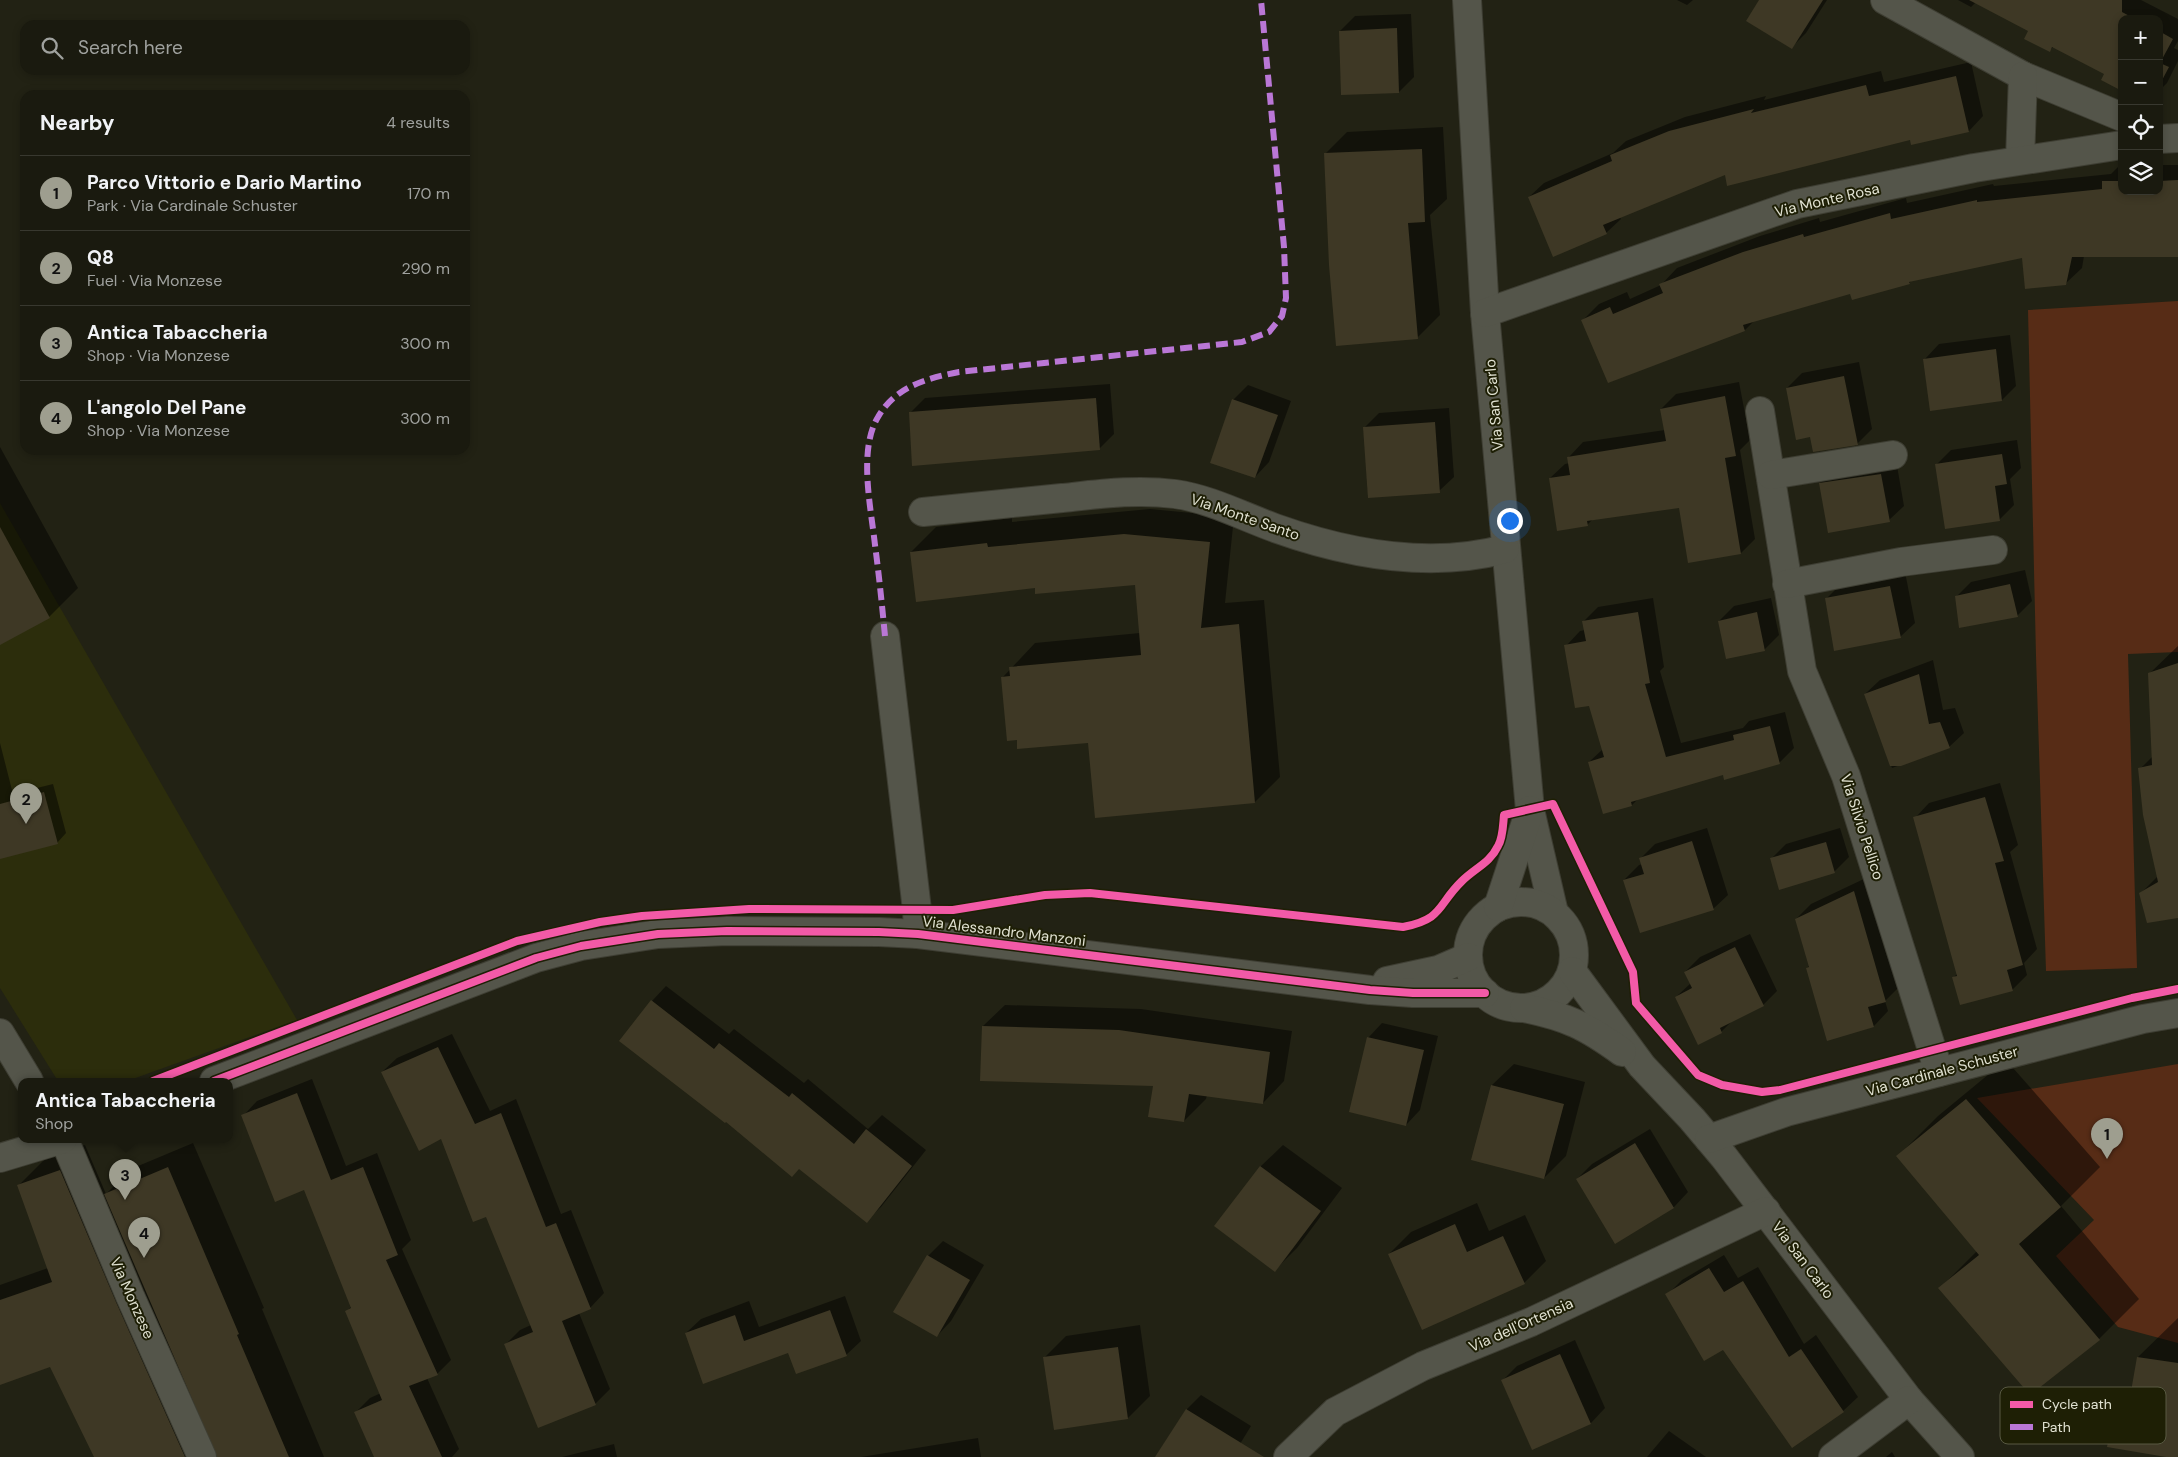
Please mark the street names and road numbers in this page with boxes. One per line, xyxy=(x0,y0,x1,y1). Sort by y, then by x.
street label: Via Monte Rosa xyxy=(1773,178,1881,222)
street label: Via San Carlo xyxy=(1480,358,1508,452)
street label: Via Monte Santo xyxy=(1188,489,1302,545)
street label: Via Silvio Pellico xyxy=(1835,771,1889,883)
street label: Via Alessandro Manzoni xyxy=(921,911,1087,951)
street label: Via Cardinale Schuster xyxy=(1864,1041,2021,1101)
street label: Via San Carlo xyxy=(1767,1217,1839,1303)
street label: Via Monzese xyxy=(105,1254,159,1342)
street label: Via dell'Ortensia xyxy=(1466,1293,1576,1357)

